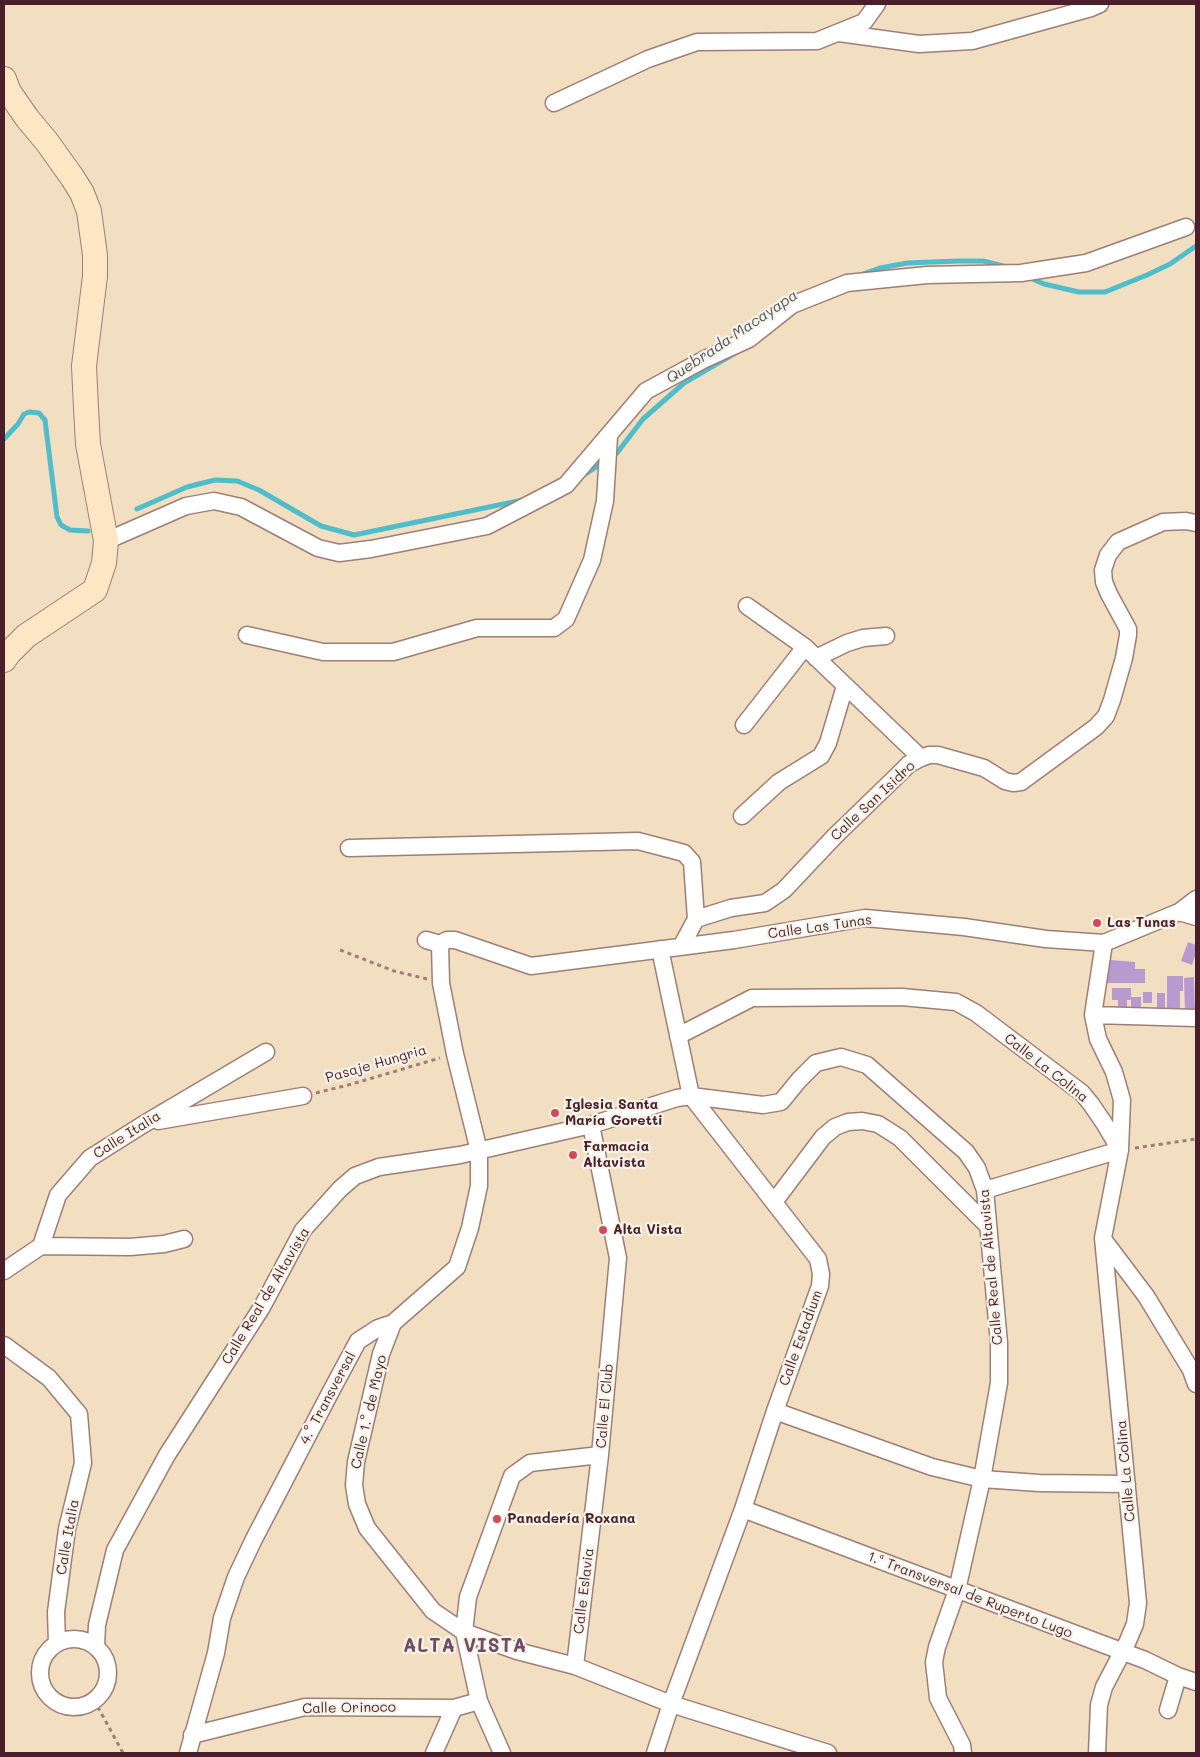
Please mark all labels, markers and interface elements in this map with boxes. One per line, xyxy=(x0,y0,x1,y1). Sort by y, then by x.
water label: Quebrada Macayapa xyxy=(663,286,801,388)
street label: Calle San Isidro xyxy=(827,758,919,844)
street label: Calle Las Tunas xyxy=(767,911,873,943)
place label: Las Tunas xyxy=(1107,915,1176,931)
marker: Las Tunas xyxy=(1091,917,1103,929)
street label: Calle La Colina xyxy=(1001,1030,1091,1106)
street label: Pasaje Hungria xyxy=(324,1042,428,1086)
place label: Iglesia Santa María Goretti xyxy=(565,1097,663,1130)
marker: Iglesia Santa María Goretti xyxy=(549,1107,561,1119)
street label: Calle Italia xyxy=(90,1108,164,1162)
place label: Farmacia Altavista xyxy=(583,1139,649,1172)
marker: Farmacia Altavista xyxy=(567,1149,579,1161)
street label: Calle Real de Altavista xyxy=(976,1188,1006,1346)
place label: Alta Vista xyxy=(613,1222,682,1238)
marker: Alta Vista xyxy=(597,1224,609,1236)
street label: Calle Real de Altavista xyxy=(218,1225,314,1367)
street label: Calle Estadium xyxy=(776,1288,826,1388)
street label: 4.° Transversal xyxy=(297,1349,359,1447)
street label: Calle 1.° de Mayo xyxy=(348,1353,390,1471)
street label: Calle El Club xyxy=(593,1363,617,1449)
street label: Calle La Colina xyxy=(1113,1419,1139,1523)
street label: Calle Italia xyxy=(53,1498,83,1576)
place label: Panadería Roxana xyxy=(507,1511,636,1527)
marker: Panadería Roxana xyxy=(491,1513,503,1525)
street label: Calle Eslavia xyxy=(570,1547,598,1635)
street label: 1.ª Transversal de Ruperto Lugo xyxy=(865,1548,1075,1642)
district label: ALTA VISTA xyxy=(402,1635,528,1657)
street label: Calle Orinoco xyxy=(302,1699,396,1717)

